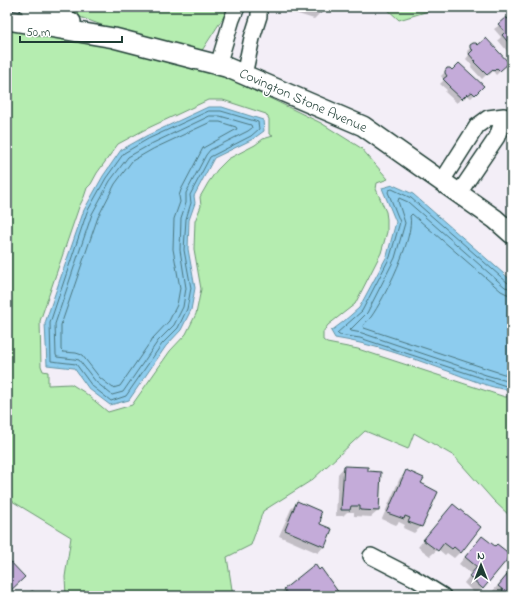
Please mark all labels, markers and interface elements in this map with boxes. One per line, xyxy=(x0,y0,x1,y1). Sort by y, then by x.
scale bar xyxy=(20,18,122,44)
text: 50 m xyxy=(26,24,50,42)
street label: Covington Stone Avenue xyxy=(235,63,371,140)
north arrow xyxy=(461,545,501,585)
text: N xyxy=(477,548,485,564)

